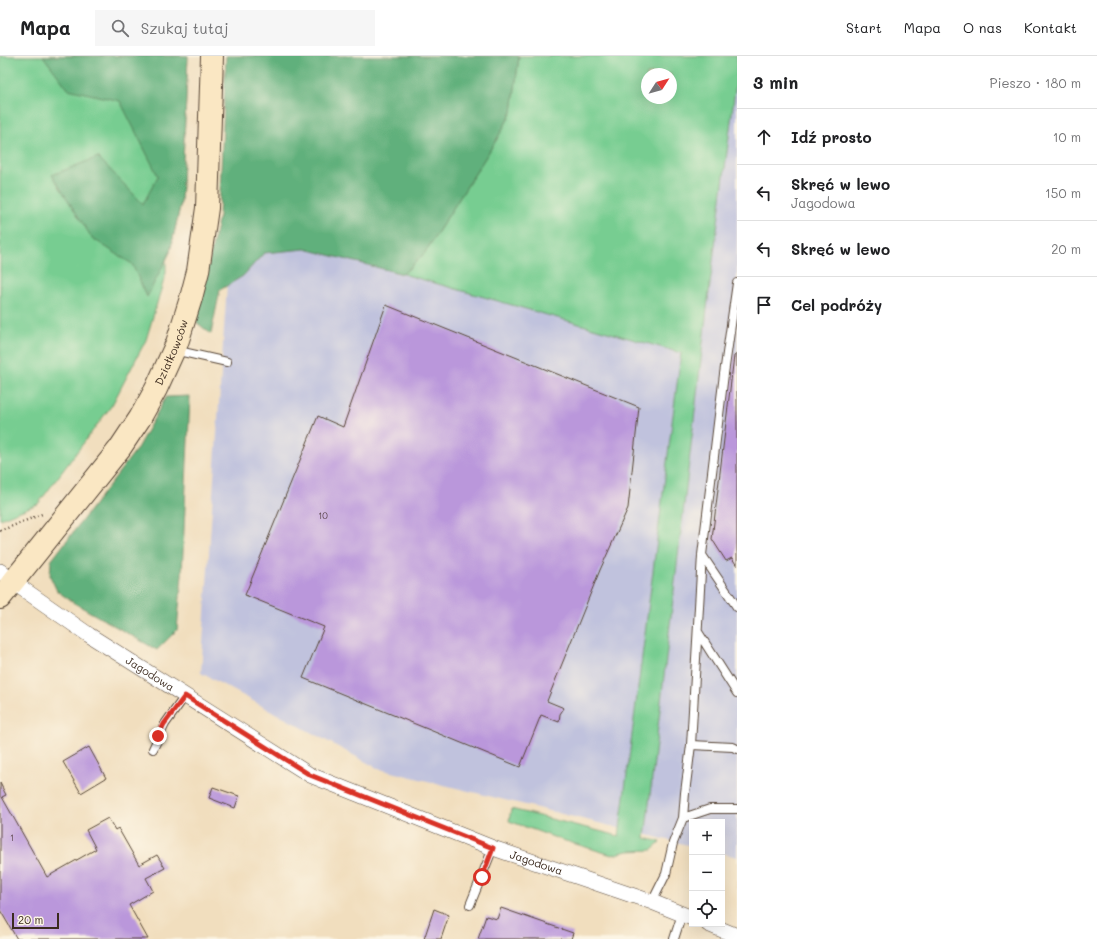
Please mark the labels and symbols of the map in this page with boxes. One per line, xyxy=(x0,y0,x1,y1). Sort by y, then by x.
north arrow xyxy=(641,68,677,104)
street label: Działkowców xyxy=(151,318,191,388)
house number: 10 xyxy=(318,510,328,521)
street label: Jagodowa xyxy=(123,652,178,694)
route end xyxy=(149,727,167,745)
house number: 1 xyxy=(10,832,14,843)
street label: Jagodowa xyxy=(508,846,565,878)
route start xyxy=(473,868,491,886)
scale bar xyxy=(12,911,59,930)

